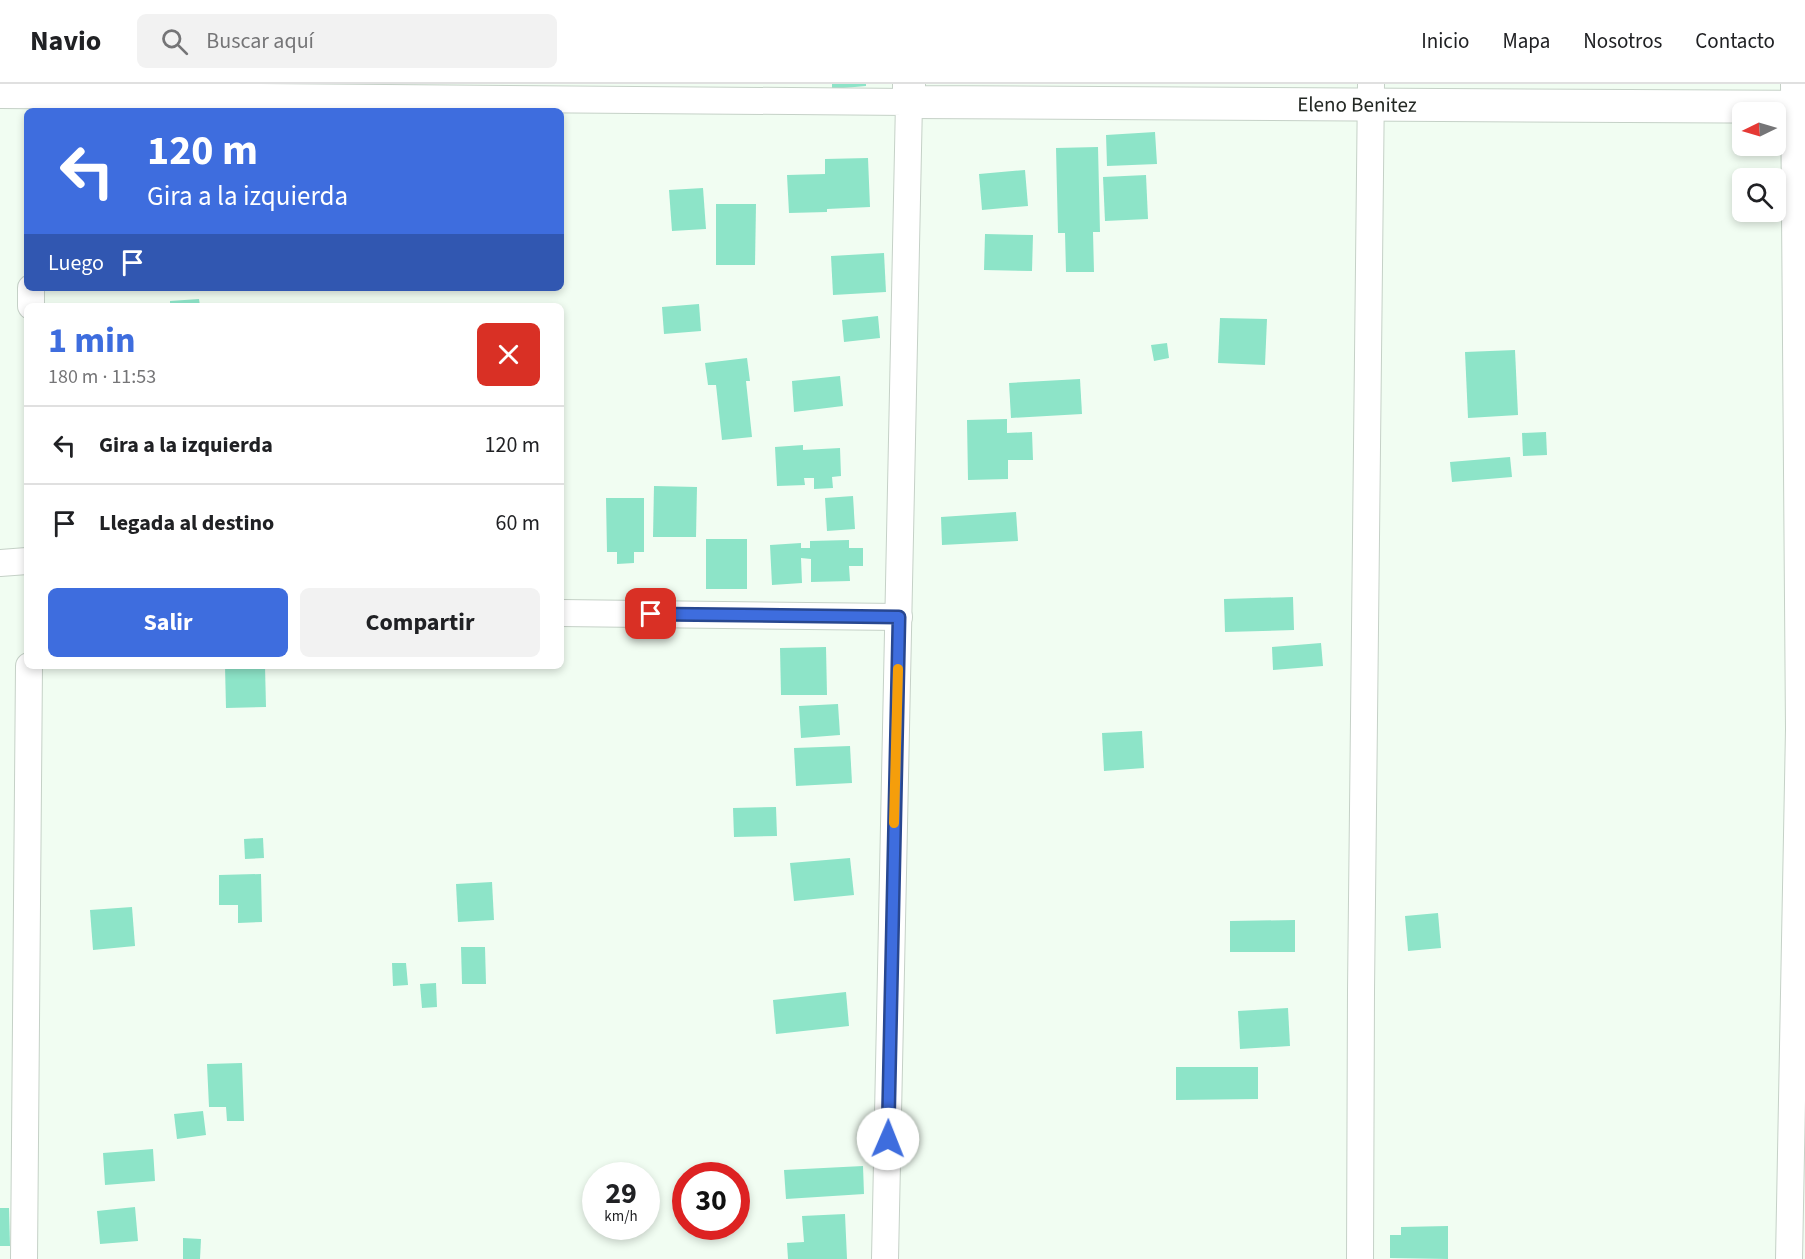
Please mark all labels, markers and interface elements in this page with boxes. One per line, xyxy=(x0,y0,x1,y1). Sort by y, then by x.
search box xyxy=(137,14,557,68)
text: Navio xyxy=(30,21,101,61)
icon: search xyxy=(158,25,191,58)
text: Buscar aquí xyxy=(206,25,314,57)
text: Inicio xyxy=(1421,26,1469,56)
text: Mapa xyxy=(1502,26,1550,56)
text: Nosotros xyxy=(1583,26,1662,56)
text: Contacto xyxy=(1695,26,1775,56)
street label: Eleno Benitez xyxy=(1297,89,1417,120)
north arrow xyxy=(1732,102,1786,156)
map controls xyxy=(1732,102,1786,222)
text: 120 m xyxy=(147,121,258,181)
icon: left xyxy=(48,132,126,210)
button: search xyxy=(1732,168,1786,222)
text: Gira a la izquierda xyxy=(147,177,348,216)
icon: arrive xyxy=(116,246,149,279)
text: Luego xyxy=(48,247,104,279)
text: 1 min xyxy=(48,315,136,366)
button: close xyxy=(477,323,540,386)
text: 180 m · 11:53 xyxy=(48,363,156,391)
icon: left xyxy=(48,429,81,462)
text: Gira a la izquierda xyxy=(99,429,273,461)
text: 120 m xyxy=(485,429,540,461)
icon: arrive xyxy=(48,507,81,540)
text: Llegada al destino xyxy=(99,507,274,539)
text: 60 m xyxy=(495,507,540,539)
button: Salir xyxy=(48,588,288,657)
button: Compartir xyxy=(300,588,540,657)
pin xyxy=(625,588,676,639)
icon: arrive xyxy=(634,597,667,630)
position arrow xyxy=(856,1107,920,1171)
speed limit sign: 30 xyxy=(672,1162,750,1240)
text: 29 xyxy=(605,1172,637,1215)
text: km/h xyxy=(604,1206,638,1227)

